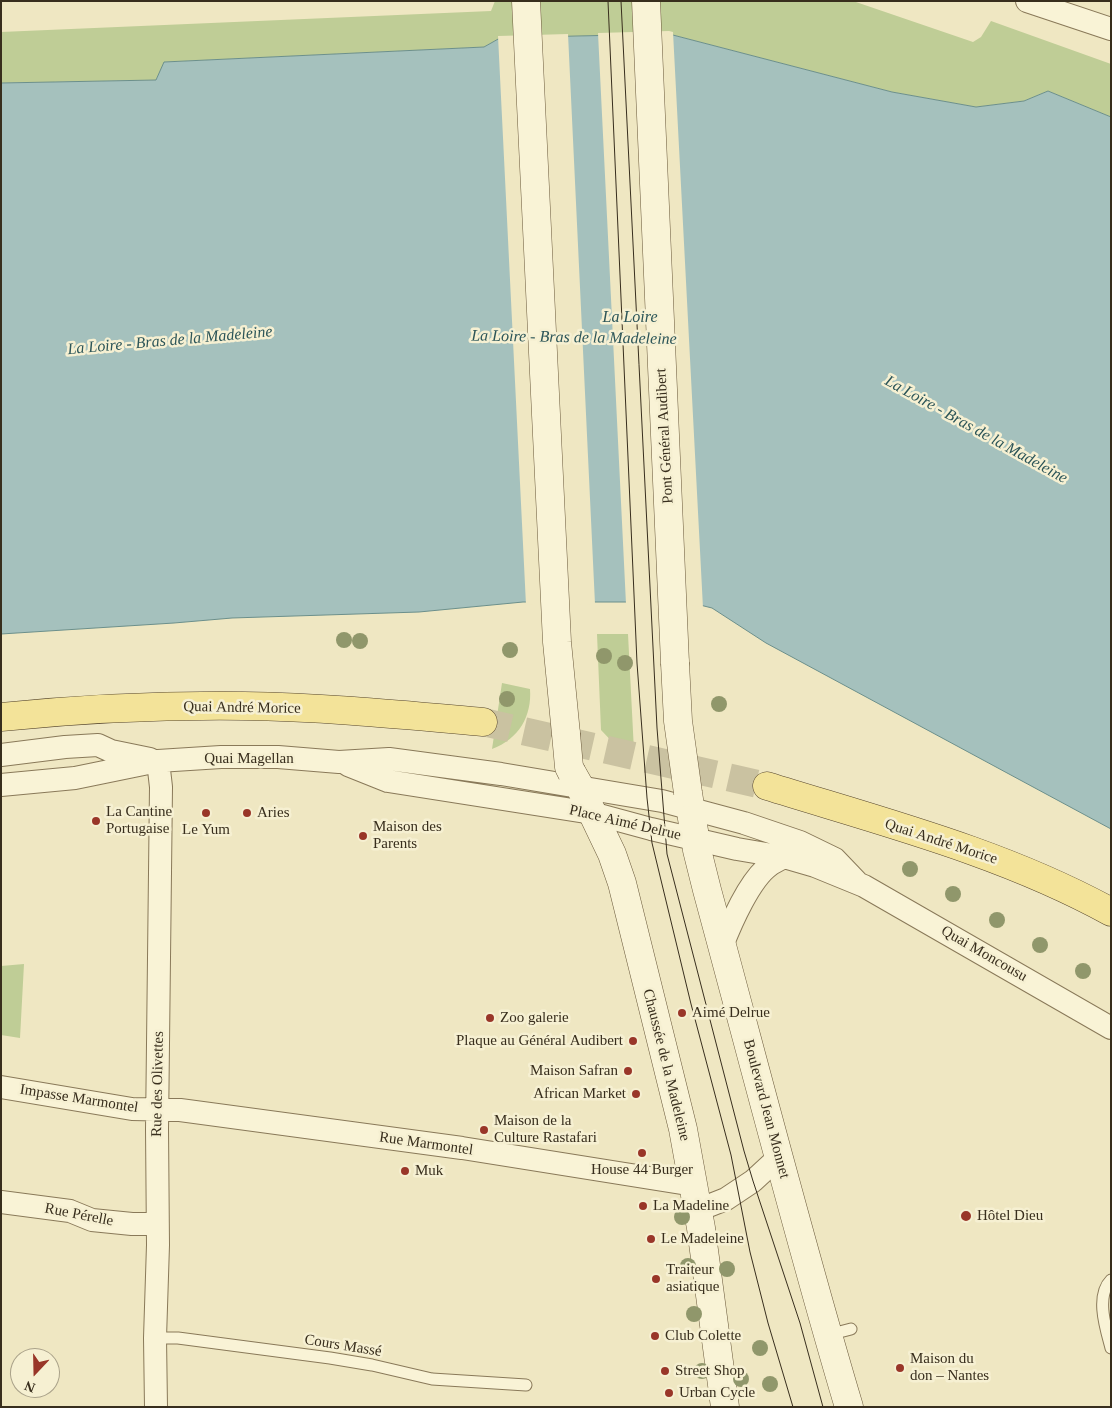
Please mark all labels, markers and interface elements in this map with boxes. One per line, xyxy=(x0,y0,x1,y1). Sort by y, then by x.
water label: La Loire xyxy=(603,308,657,328)
water label: La Loire - Bras de la Madeleine xyxy=(67,322,273,360)
water label: La Loire - Bras de la Madeleine xyxy=(471,327,677,349)
street label: Pont Général Audibert xyxy=(652,368,678,504)
water label: La Loire - Bras de la Madeleine xyxy=(881,372,1071,488)
street label: Quai André Morice xyxy=(183,698,301,718)
street label: Quai Magellan xyxy=(204,750,294,768)
street label: Place Aimé Delrue xyxy=(567,801,683,845)
place label: La Cantine Portugaise xyxy=(106,803,172,838)
place label: Aries xyxy=(257,804,289,822)
marker: Le Yum xyxy=(200,807,212,819)
marker: Aries xyxy=(241,807,253,819)
marker: La Cantine Portugaise xyxy=(90,815,102,827)
street label: Quai André Morice xyxy=(882,815,1000,869)
place label: Maison des Parents xyxy=(373,818,442,853)
place label: Le Yum xyxy=(182,821,230,839)
marker: Maison des Parents xyxy=(357,830,369,842)
street label: Quai Moncousu xyxy=(938,922,1030,986)
street label: Chaussée de la Madeleine xyxy=(638,987,694,1143)
place label: Aimé Delrue xyxy=(692,1004,770,1022)
marker: Aimé Delrue xyxy=(676,1007,688,1019)
place label: Zoo galerie xyxy=(500,1009,569,1027)
marker: Zoo galerie xyxy=(484,1012,496,1024)
street label: Rue des Olivettes xyxy=(148,1031,168,1137)
place label: Plaque au Général Audibert xyxy=(456,1032,623,1050)
marker: Plaque au Général Audibert xyxy=(627,1035,639,1047)
street label: Boulevard Jean Monnet xyxy=(739,1037,793,1181)
place label: Maison Safran xyxy=(530,1062,618,1080)
marker: Maison Safran xyxy=(622,1065,634,1077)
street label: Impasse Marmontel xyxy=(19,1081,139,1117)
place label: African Market xyxy=(533,1085,626,1103)
marker: African Market xyxy=(630,1088,642,1100)
place label: Maison de la Culture Rastafari xyxy=(494,1112,597,1147)
marker: Maison de la Culture Rastafari xyxy=(478,1124,490,1136)
street label: Rue Marmontel xyxy=(378,1129,474,1159)
marker: House 44 Burger xyxy=(636,1147,648,1159)
place label: House 44 Burger xyxy=(591,1161,693,1179)
place label: Muk xyxy=(415,1162,443,1180)
marker: Muk xyxy=(399,1165,411,1177)
place label: La Madeline xyxy=(653,1197,729,1215)
street label: Rue Pérelle xyxy=(43,1200,115,1230)
marker: La Madeline xyxy=(637,1200,649,1212)
place label: Hôtel Dieu xyxy=(977,1207,1043,1225)
marker: Hôtel Dieu xyxy=(959,1209,973,1223)
place label: Le Madeleine xyxy=(661,1230,744,1248)
marker: Le Madeleine xyxy=(645,1233,657,1245)
place label: Traiteur asiatique xyxy=(666,1261,719,1296)
marker: Traiteur asiatique xyxy=(650,1273,662,1285)
place label: Club Colette xyxy=(665,1327,741,1345)
marker: Club Colette xyxy=(649,1330,661,1342)
street label: Cours Massé xyxy=(303,1331,383,1361)
north arrow xyxy=(10,1348,60,1398)
place label: Maison du don – Nantes xyxy=(910,1350,989,1385)
place label: Street Shop xyxy=(675,1362,745,1380)
marker: Maison du don – Nantes xyxy=(894,1362,906,1374)
marker: Street Shop xyxy=(659,1365,671,1377)
text: N xyxy=(22,1378,37,1395)
place label: Urban Cycle xyxy=(679,1384,755,1402)
marker: Urban Cycle xyxy=(663,1387,675,1399)

